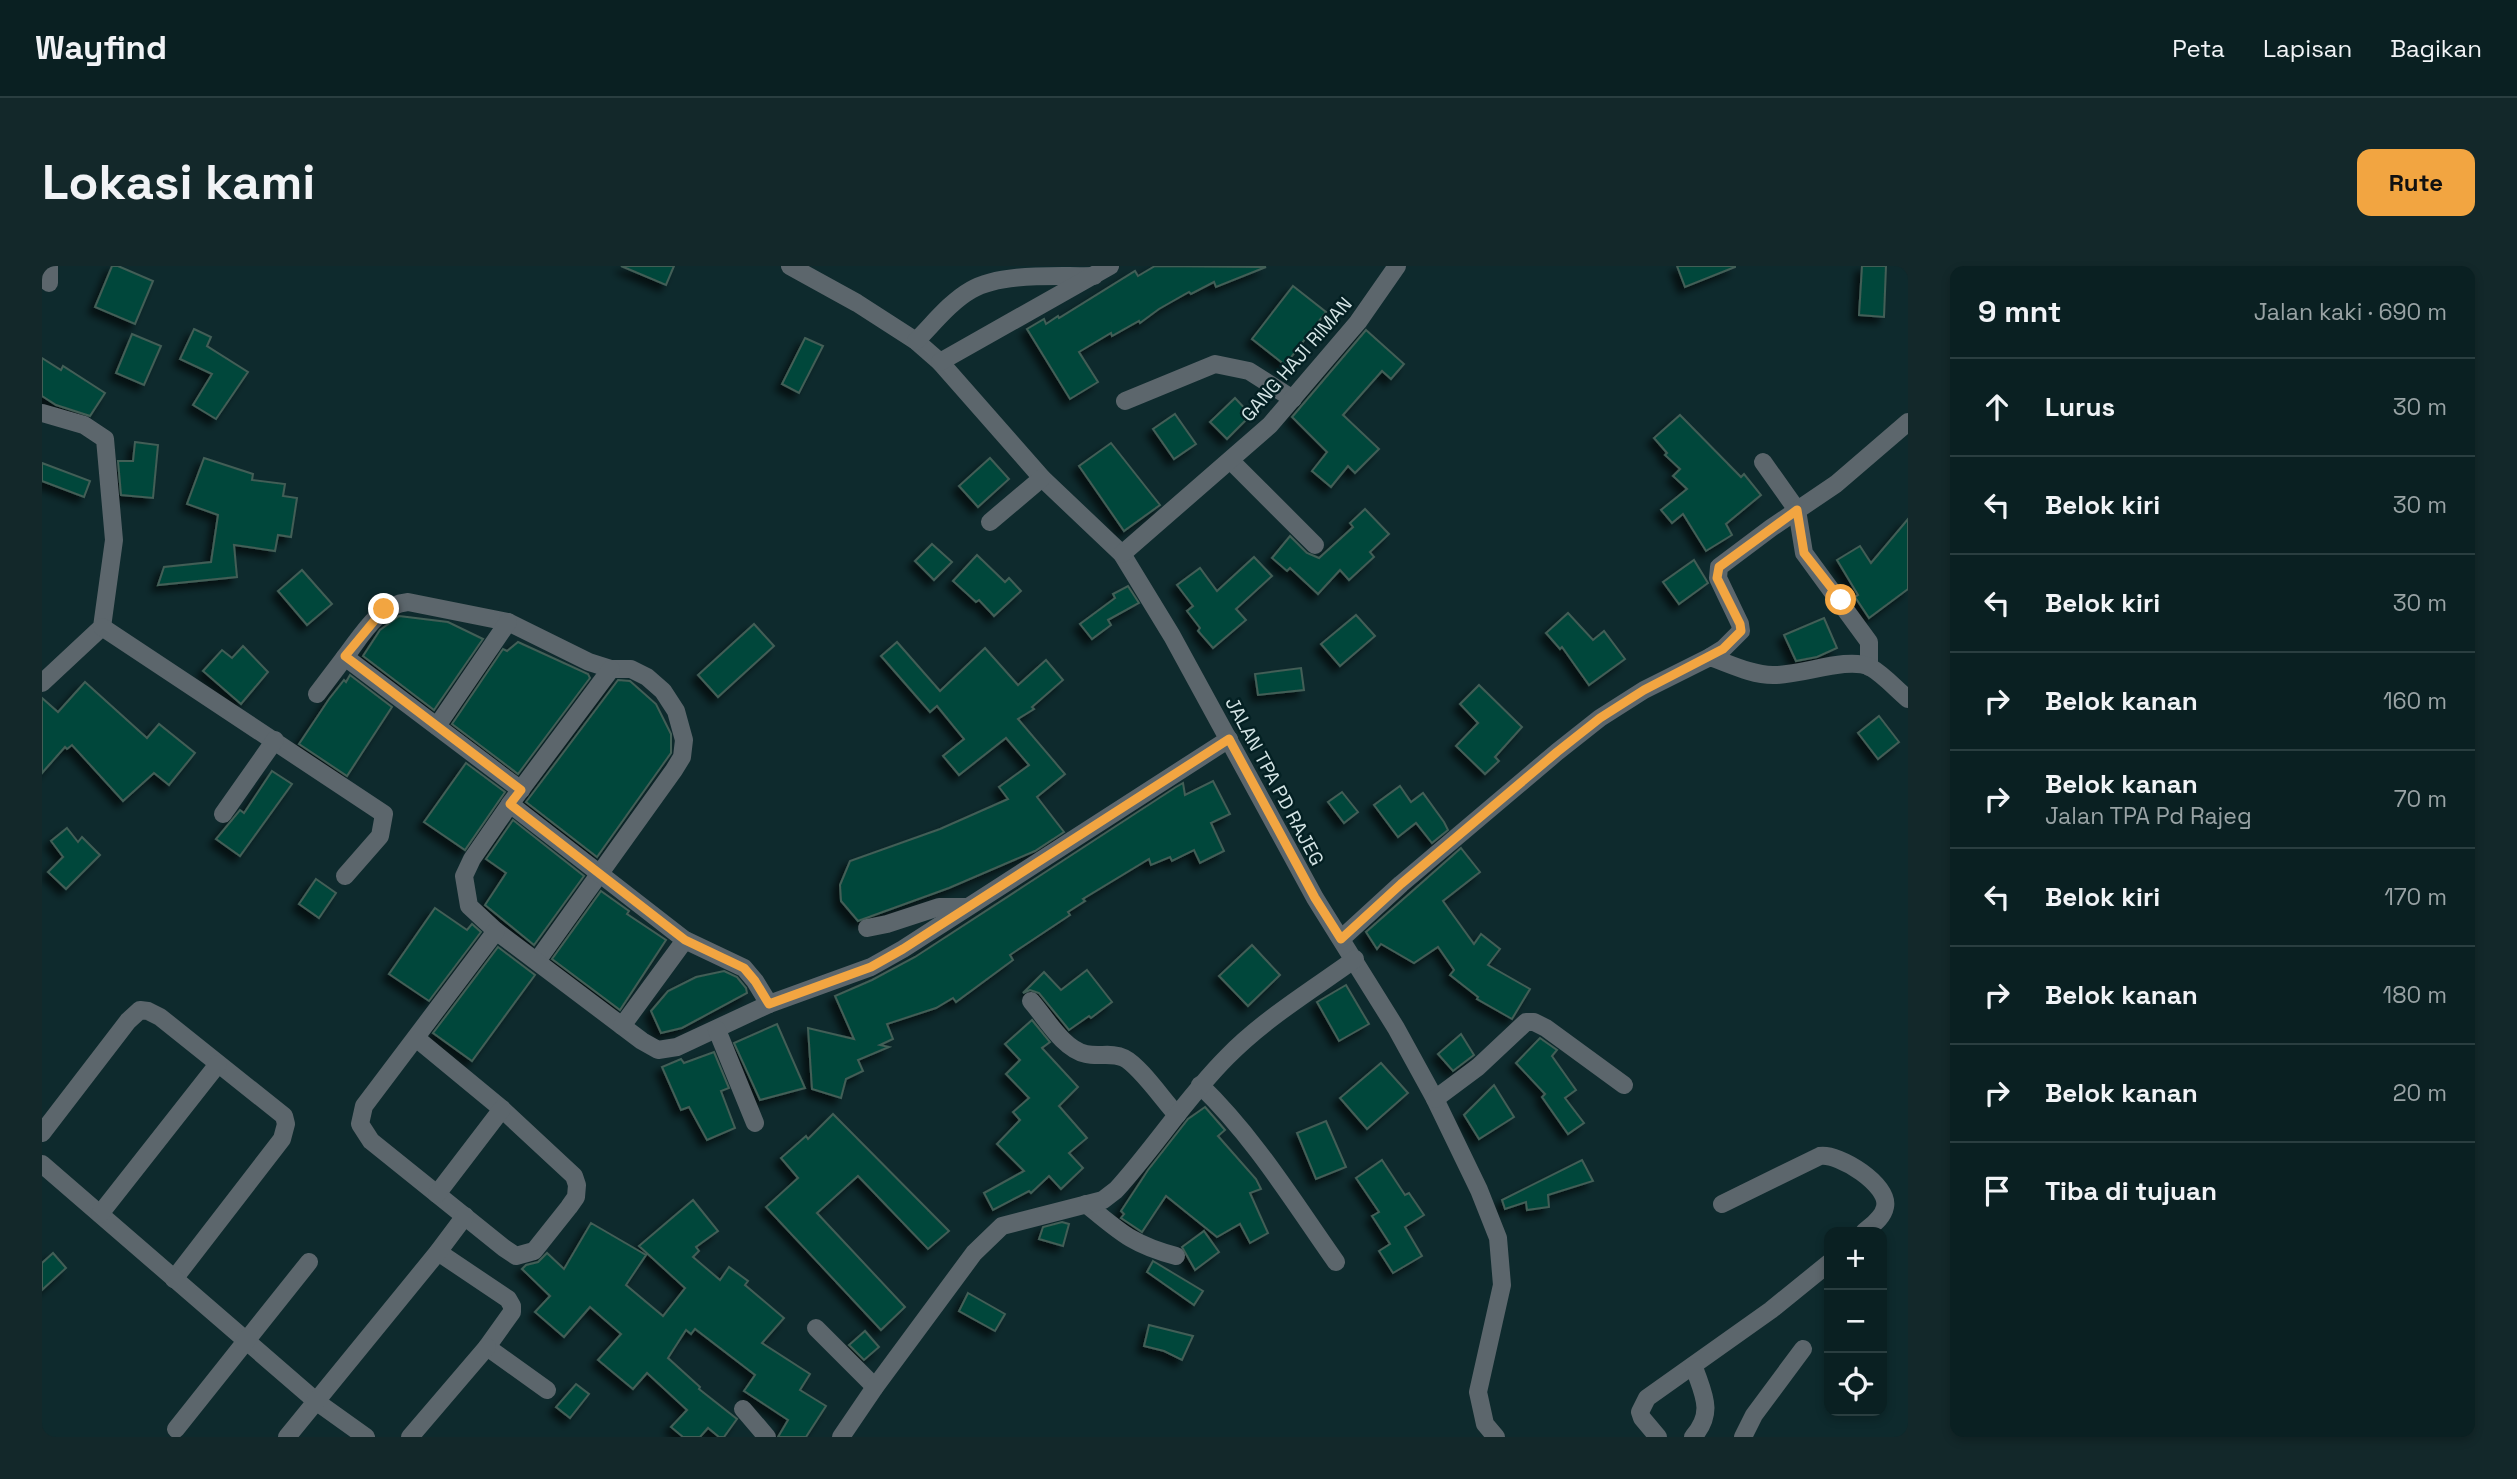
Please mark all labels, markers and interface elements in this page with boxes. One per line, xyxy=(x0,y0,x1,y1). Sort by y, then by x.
text: Wayfind xyxy=(35,27,167,69)
text: Peta xyxy=(2172,33,2225,64)
text: Lapisan xyxy=(2263,33,2352,64)
text: Bagikan xyxy=(2390,33,2482,64)
button: Rute xyxy=(2357,149,2475,216)
text: Lokasi kami xyxy=(42,151,315,213)
street label: GANG HAJI RIMAN xyxy=(1235,292,1357,427)
text: 9 mnt xyxy=(1978,292,2062,331)
text: Jalan kaki · 690 m xyxy=(2254,297,2447,327)
icon: ahead xyxy=(1978,388,2016,426)
text: Lurus xyxy=(2045,390,2115,424)
text: 30 m xyxy=(2393,392,2447,422)
icon: left xyxy=(1978,486,2016,524)
text: Belok kiri xyxy=(2045,488,2160,522)
text: 30 m xyxy=(2393,490,2447,520)
route start xyxy=(1825,584,1856,615)
icon: left xyxy=(1978,584,2016,622)
text: Belok kiri xyxy=(2045,586,2160,620)
text: 30 m xyxy=(2393,588,2447,618)
route end xyxy=(368,593,399,624)
icon: right xyxy=(1978,682,2016,720)
text: Belok kanan xyxy=(2045,684,2198,718)
text: 160 m xyxy=(2383,686,2447,716)
street label: JALAN TPA PD RAJEG xyxy=(1220,693,1330,870)
text: Belok kanan xyxy=(2045,767,2198,801)
icon: right xyxy=(1978,780,2016,818)
text: 70 m xyxy=(2394,784,2447,814)
text: Jalan TPA Pd Rajeg xyxy=(2045,801,2252,831)
icon: left xyxy=(1978,878,2016,916)
text: Belok kiri xyxy=(2045,880,2160,914)
text: 170 m xyxy=(2384,882,2447,912)
icon: right xyxy=(1978,976,2016,1014)
text: Belok kanan xyxy=(2045,978,2198,1012)
text: 180 m xyxy=(2383,980,2447,1010)
icon: right xyxy=(1978,1074,2016,1112)
text: Belok kanan xyxy=(2045,1076,2198,1110)
text: 20 m xyxy=(2393,1078,2447,1108)
icon: arrive xyxy=(1978,1172,2016,1210)
text: Tiba di tujuan xyxy=(2045,1174,2217,1208)
map controls xyxy=(1824,1227,1887,1416)
button: + xyxy=(1824,1227,1887,1290)
button: − xyxy=(1824,1290,1887,1353)
button: locate xyxy=(1824,1353,1887,1416)

